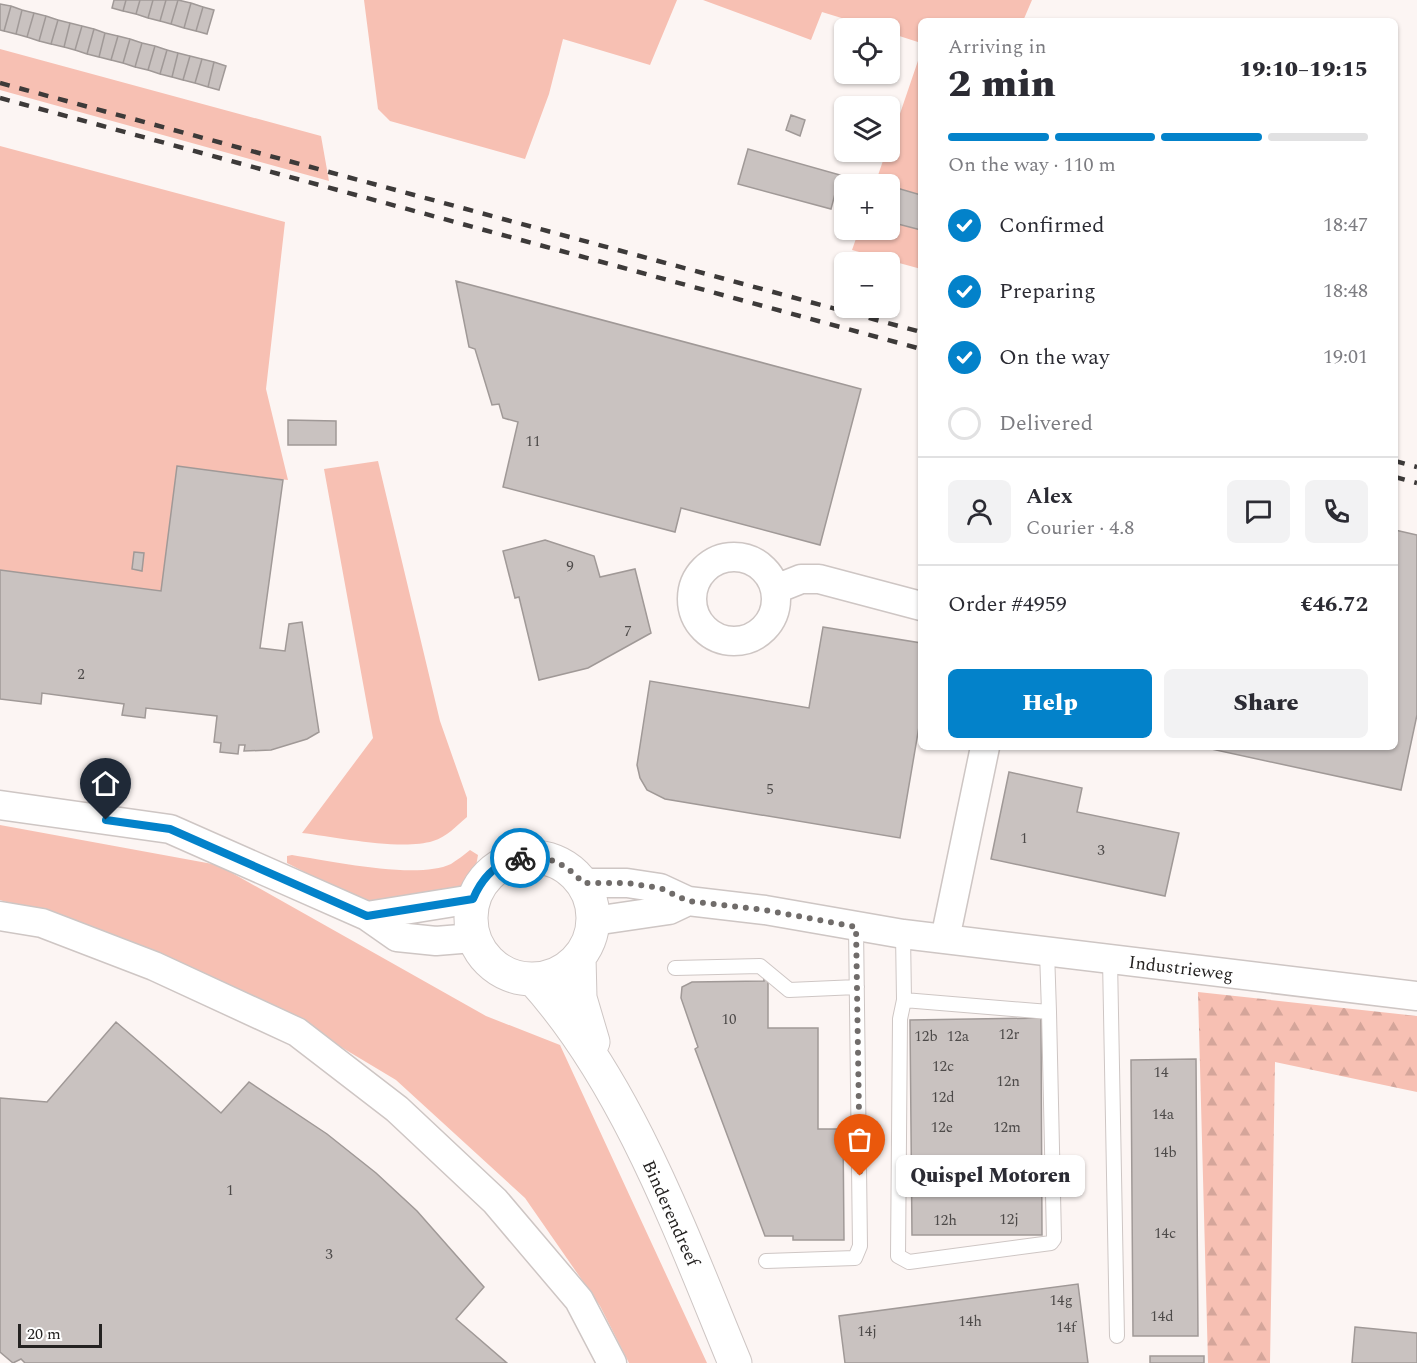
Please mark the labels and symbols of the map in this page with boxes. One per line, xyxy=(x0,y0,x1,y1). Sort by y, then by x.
house number: 11 xyxy=(525,430,541,453)
house number: 9 xyxy=(566,555,574,578)
house number: 7 xyxy=(624,620,632,643)
house number: 2 xyxy=(77,663,85,686)
pin xyxy=(80,758,131,820)
house number: 5 xyxy=(766,778,774,801)
house number: 1 xyxy=(1020,827,1028,850)
courier xyxy=(490,828,550,888)
house number: 3 xyxy=(1097,839,1105,862)
street label: Industrieweg xyxy=(1127,949,1235,988)
house number: 10 xyxy=(721,1008,737,1031)
house number: 12r xyxy=(999,1023,1020,1046)
house number: 12b xyxy=(914,1025,938,1048)
house number: 12a xyxy=(947,1025,970,1048)
house number: 12c xyxy=(932,1055,954,1078)
house number: 14 xyxy=(1153,1061,1169,1084)
house number: 12n xyxy=(996,1070,1020,1093)
house number: 12d xyxy=(931,1086,955,1109)
house number: 14a xyxy=(1152,1103,1175,1126)
pin xyxy=(834,1114,885,1176)
house number: 12e xyxy=(931,1116,953,1139)
house number: 12m xyxy=(993,1116,1021,1139)
house number: 14b xyxy=(1153,1141,1177,1164)
callout: Quispel Motoren xyxy=(896,1155,1085,1197)
street label: Binderendreef xyxy=(635,1156,707,1272)
house number: 1 xyxy=(226,1179,234,1202)
house number: 12j xyxy=(999,1208,1019,1231)
house number: 12h xyxy=(933,1209,957,1232)
house number: 14c xyxy=(1154,1222,1176,1245)
house number: 3 xyxy=(325,1243,333,1266)
house number: 14g xyxy=(1049,1289,1073,1312)
house number: 14d xyxy=(1150,1305,1174,1328)
house number: 14h xyxy=(958,1310,982,1333)
house number: 14f xyxy=(1056,1316,1078,1339)
house number: 14j xyxy=(857,1320,877,1343)
scale bar xyxy=(18,1321,102,1348)

